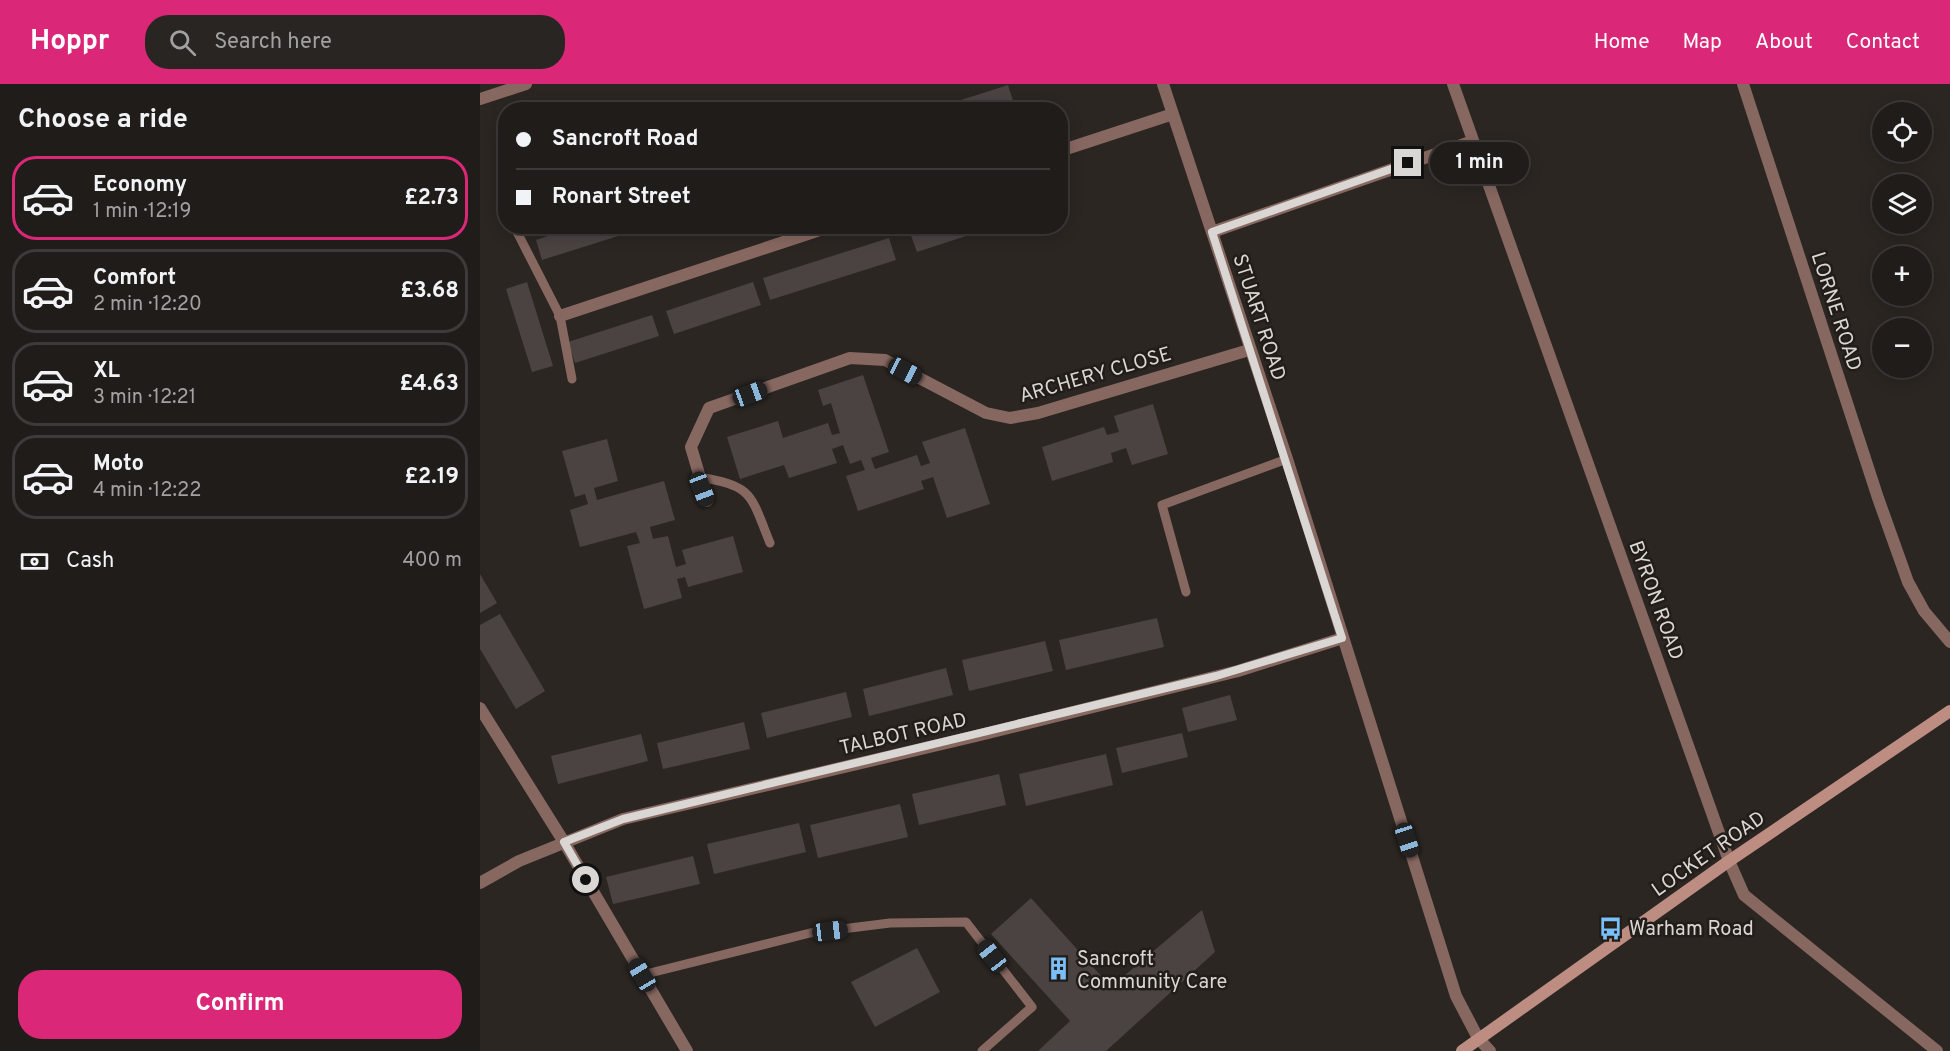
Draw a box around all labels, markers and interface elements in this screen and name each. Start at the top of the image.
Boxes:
search box [145,15,565,69]
text: Hoppr [30,24,109,60]
icon: search [166,26,199,59]
text: Search here [214,29,332,56]
text: Home [1594,29,1650,56]
text: Map [1683,29,1722,56]
text: About [1755,29,1813,56]
text: Contact [1846,29,1920,56]
map controls [1872,102,1932,378]
button: locate [1872,102,1932,162]
text: Choose a ride [18,103,188,137]
text: Sancroft Road [552,126,698,153]
callout: 1 min [1429,142,1528,184]
route end [1394,149,1421,176]
text: 1 min [1455,150,1504,176]
icon: car [21,171,75,225]
text: Economy [93,172,187,199]
button: layers [1872,174,1932,234]
text: Ronart Street [552,184,691,211]
text: £2.73 [404,185,459,212]
text: 1 min · 12:19 [93,199,191,225]
button: + [1872,246,1932,306]
street label: LORNE ROAD [1804,249,1867,374]
street label: STUART ROAD [1225,251,1291,384]
icon: car [21,264,75,318]
text: Comfort [93,265,176,292]
text: £3.68 [400,278,459,305]
text: 2 min · 12:20 [93,292,202,318]
button: − [1872,318,1932,378]
street label: ARCHERY CLOSE [1016,342,1175,410]
car [885,355,925,387]
icon: car [21,357,75,411]
text: XL [93,358,120,385]
text: £4.63 [400,371,459,398]
car [730,379,770,409]
text: 3 min · 12:21 [93,385,196,411]
icon: car [21,450,75,504]
text: Moto [93,451,144,478]
text: £2.19 [405,464,459,491]
car [687,469,717,509]
text: 4 min · 12:22 [93,478,201,504]
street label: BYRON ROAD [1622,538,1689,664]
icon: cash [18,545,51,578]
text: Cash [66,548,115,575]
text: 400 m [402,548,462,574]
street label: TALBOT ROAD [837,708,970,762]
street label: LOCKET ROAD [1647,806,1771,903]
car [1393,820,1421,860]
route start [572,866,599,893]
bus stop icon: Warham Road [1598,915,1624,941]
place label: Warham Road [1629,917,1754,943]
car [811,920,849,942]
car [974,936,1010,976]
place label: Sancroft Community Care [1077,947,1227,996]
car [625,955,659,995]
building icon: Sancroft Community Care [1046,956,1072,982]
button: Confirm [18,970,462,1039]

